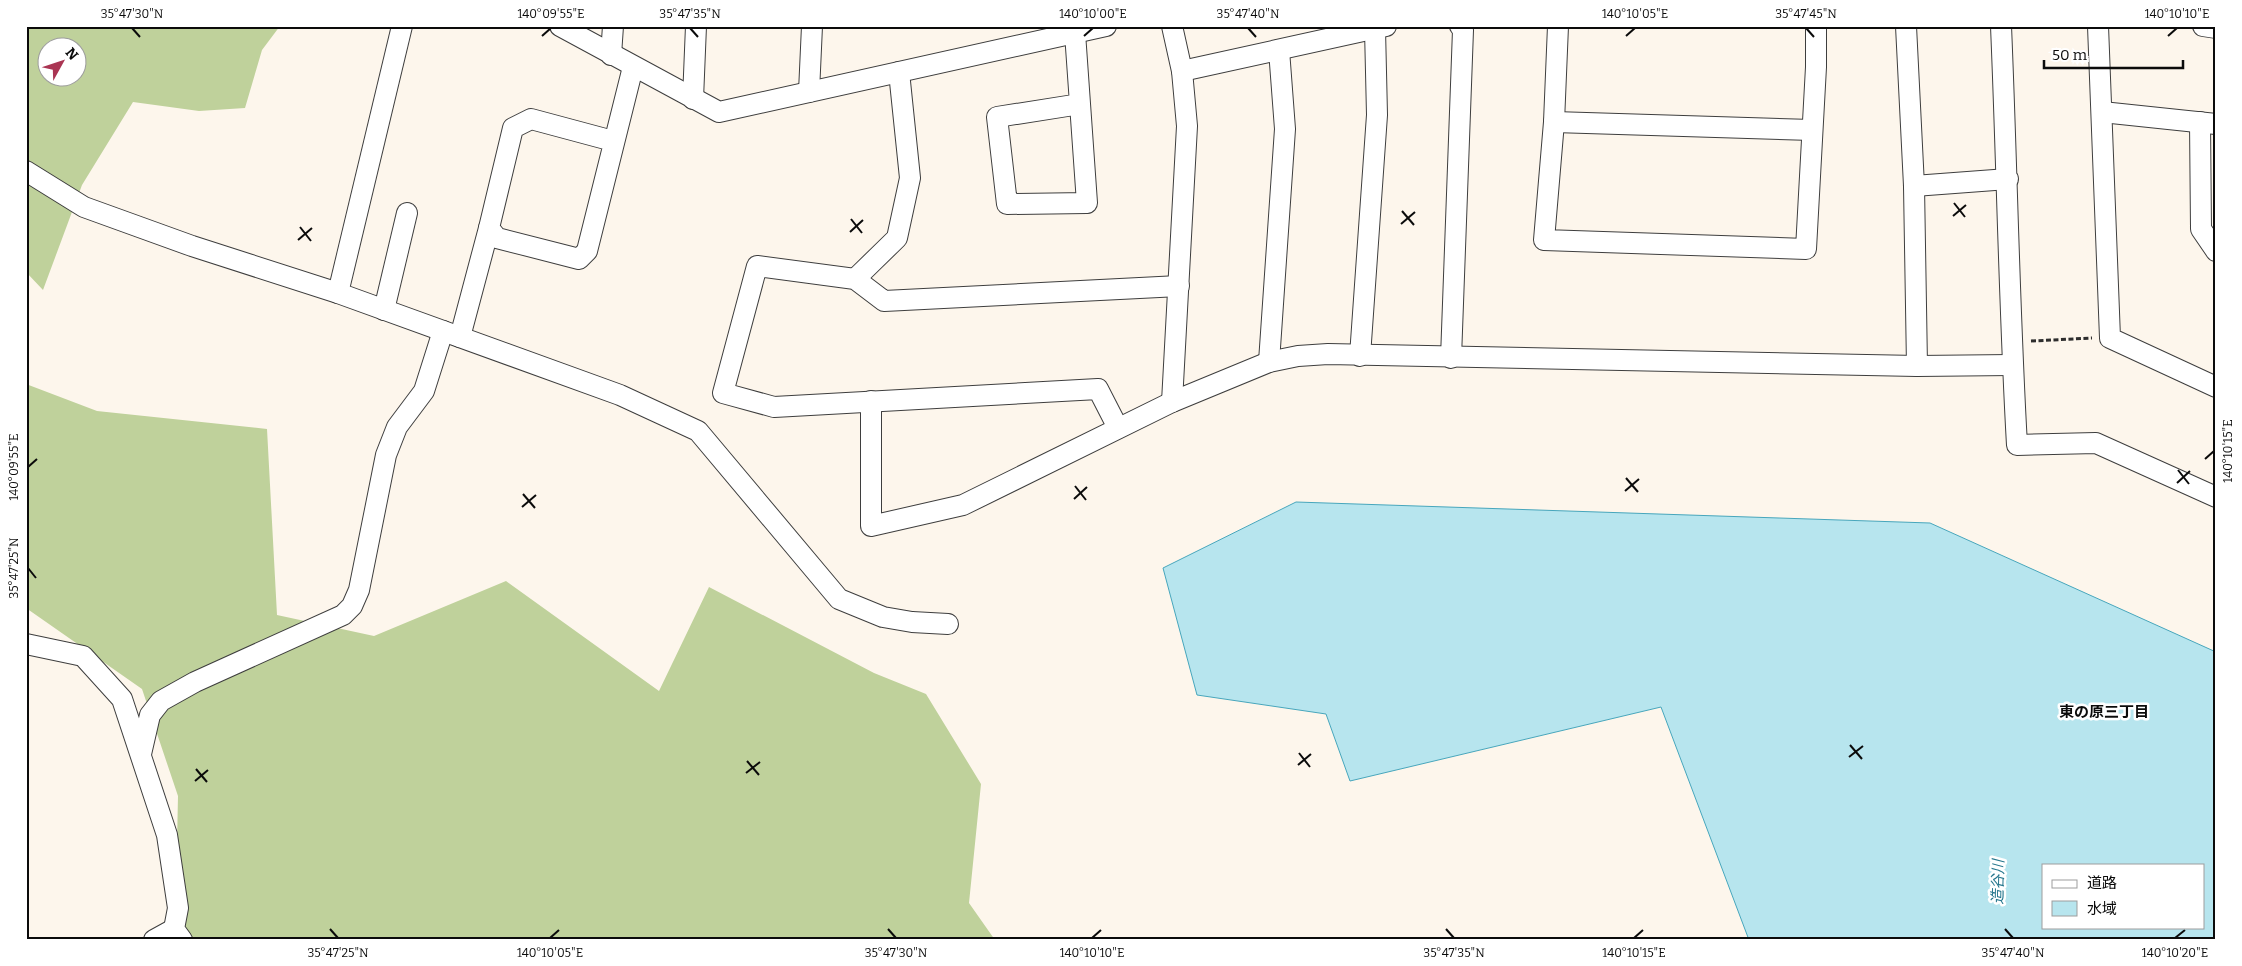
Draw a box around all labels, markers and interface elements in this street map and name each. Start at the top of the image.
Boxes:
text: 35°47'30"N [101,7,164,21]
text: 140°09'55"E [517,7,585,21]
text: 35°47'35"N [659,7,721,21]
text: 140°10'00"E [1059,7,1127,21]
text: 35°47'40"N [1217,7,1280,21]
text: 140°10'05"E [1602,7,1668,21]
text: 35°47'45"N [1775,7,1837,21]
text: 140°10'10"E [2145,7,2209,21]
north arrow [38,38,88,88]
scale bar [2044,38,2183,70]
text: N [62,44,82,64]
text: 50 m [2052,46,2088,64]
text: 140°10'15"E [2221,419,2235,483]
text: 140°09'55"E [7,433,21,501]
text: 35°47'25"N [7,537,21,599]
district label: 東の原三丁目 [2059,703,2149,721]
water label: 造谷川 [1989,857,2007,905]
legend [2042,864,2204,928]
text: 道路 [2087,874,2117,892]
text: 水域 [2087,900,2117,918]
text: 35°47'25"N [307,946,369,960]
text: 140°10'05"E [517,946,583,960]
text: 35°47'30"N [865,946,928,960]
text: 140°10'10"E [1060,946,1124,960]
text: 35°47'35"N [1423,946,1485,960]
text: 140°10'15"E [1602,946,1666,960]
text: 35°47'40"N [1982,946,2045,960]
text: 140°10'20"E [2142,946,2208,960]

